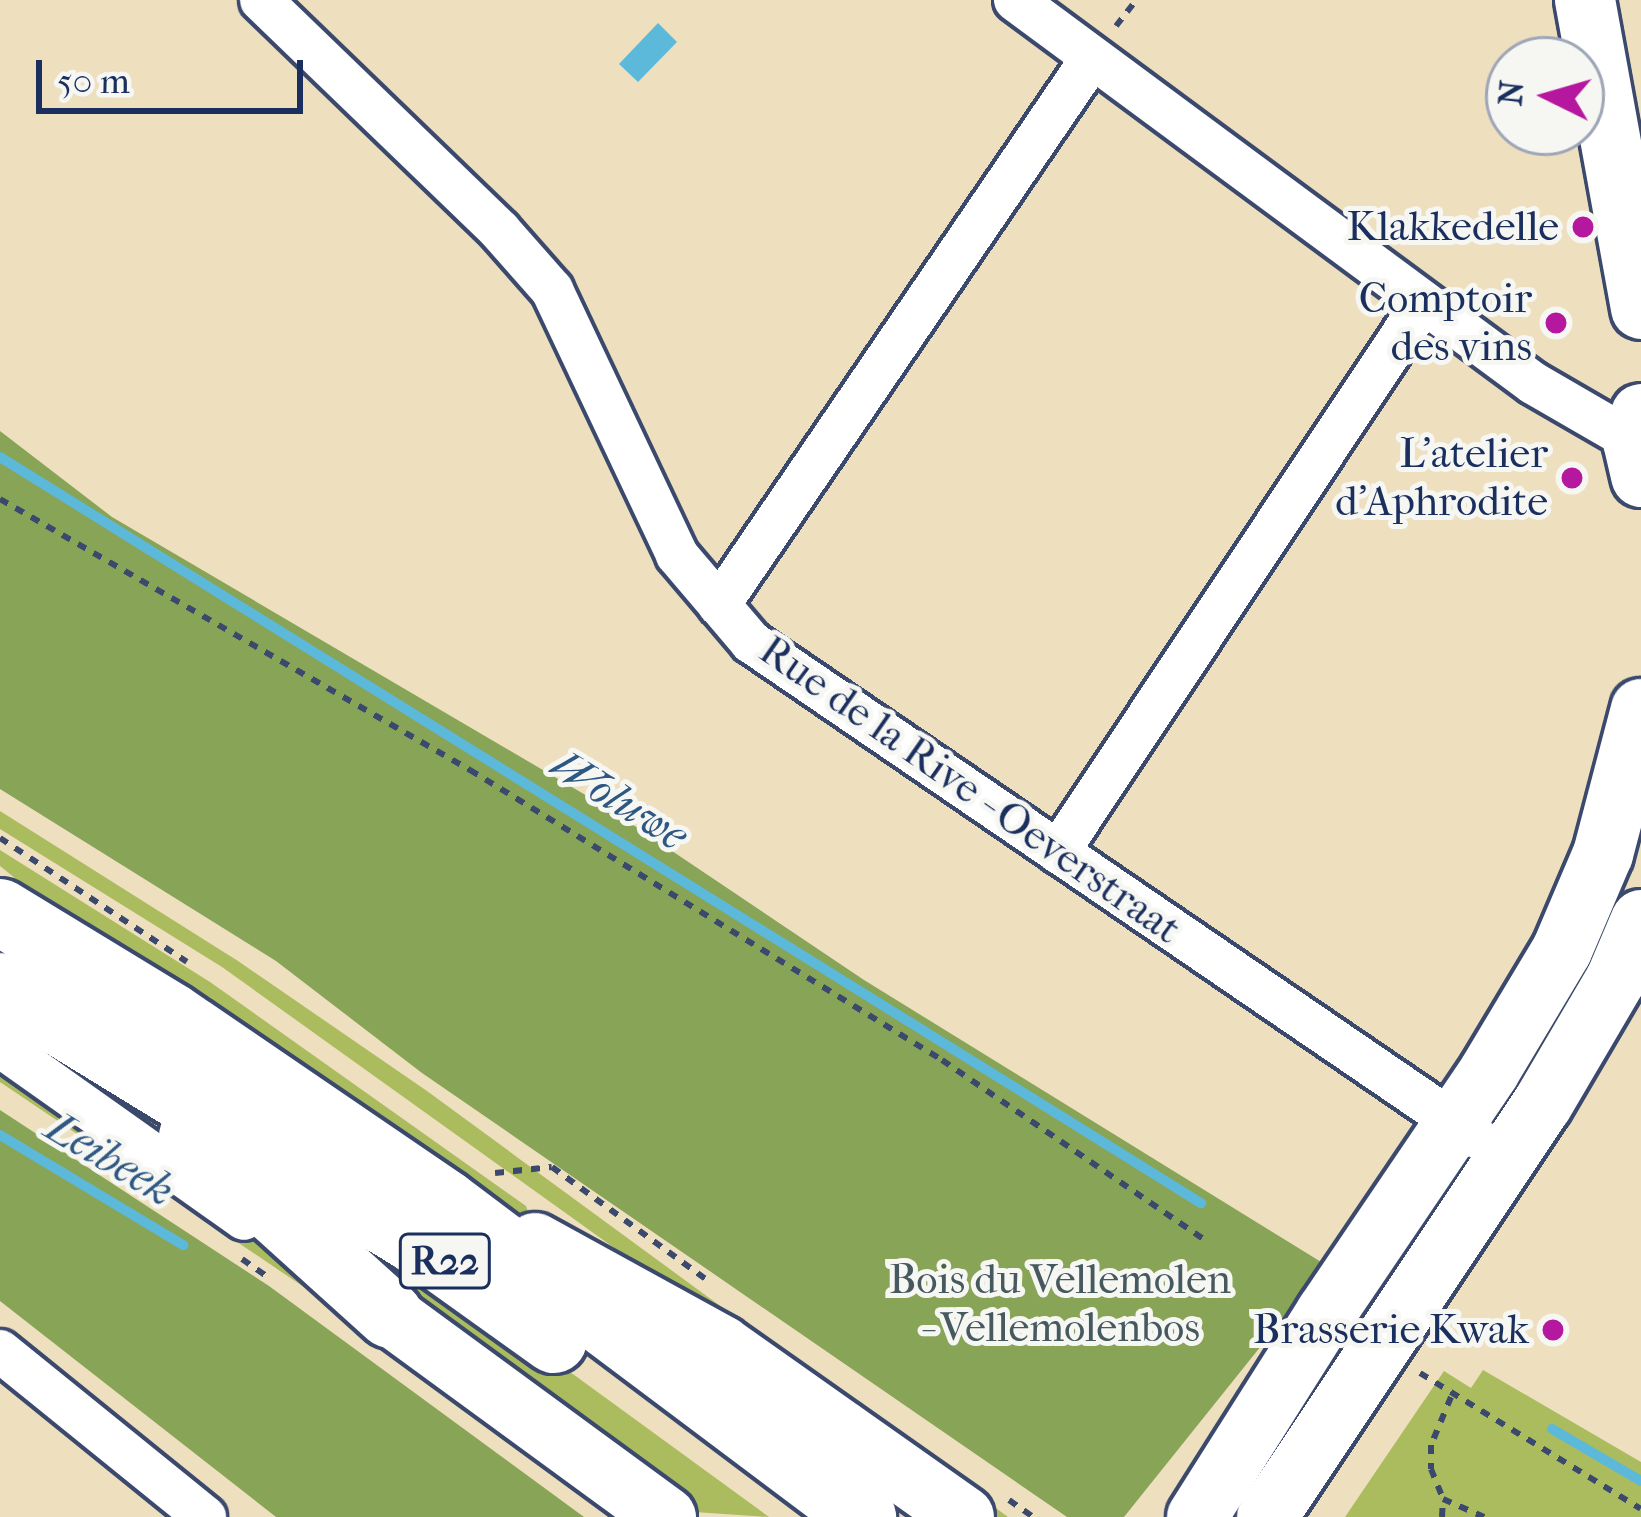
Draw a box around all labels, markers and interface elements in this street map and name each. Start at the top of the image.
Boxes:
scale bar [42,36,309,110]
north arrow [1485,36,1605,156]
text: 50 m [57,60,130,102]
text: N [1491,79,1532,107]
place label: Klakkedelle [1347,202,1559,252]
marker: Klakkedelle [1570,214,1596,240]
place label: Comptoir des vins [1359,274,1532,372]
marker: Comptoir des vins [1543,310,1569,336]
place label: L'atelier d'Aphrodite [1335,429,1548,528]
marker: L'atelier d'Aphrodite [1559,465,1585,491]
street label: Rue de la Rive - Oeverstraat [750,625,1190,955]
water label: Woluwe [541,737,697,863]
water label: Leibeek [36,1100,184,1218]
road number: R22 [397,1228,493,1294]
park label: Bois du Vellemolen - Vellemolenbos [889,1255,1231,1354]
place label: Brasserie Kwak [1253,1305,1529,1355]
marker: Brasserie Kwak [1540,1317,1566,1343]

